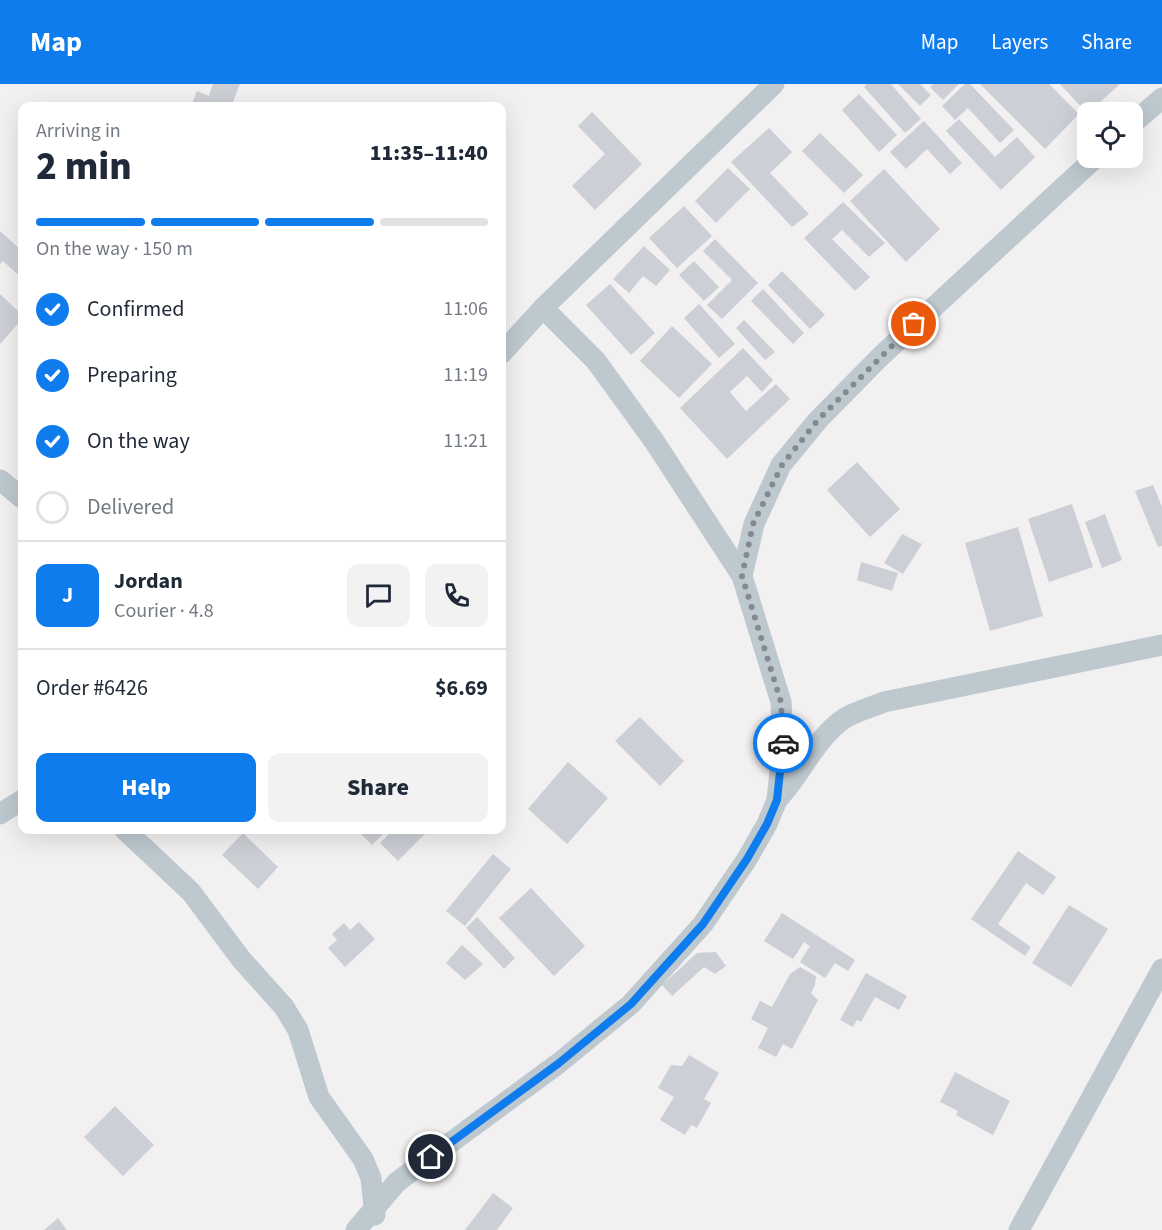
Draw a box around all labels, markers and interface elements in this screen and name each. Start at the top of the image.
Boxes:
text: Map [30,22,82,62]
text: Map [921,27,958,57]
text: Layers [991,27,1048,57]
text: Share [1081,27,1132,57]
map controls [1077,102,1143,168]
button: locate [1077,102,1143,168]
text: Arriving in [36,117,121,145]
text: 11:35–11:40 [370,137,488,169]
text: 2 min [36,139,132,195]
text: On the way · 150 m [36,235,193,263]
icon: check [36,293,69,326]
text: Confirmed [87,293,184,325]
text: 11:06 [443,295,488,323]
pin [888,298,939,349]
icon: bag [897,307,930,340]
icon: check [36,359,69,392]
text: Preparing [87,359,177,391]
text: 11:19 [443,361,488,389]
icon: check [36,425,69,458]
text: On the way [87,425,190,457]
text: 11:21 [443,427,488,455]
text: Delivered [87,491,174,523]
button: chat [347,564,410,627]
button: phone [425,564,488,627]
text: Jordan [114,565,183,597]
text: J [62,579,73,611]
text: Courier · 4.8 [114,597,214,625]
text: Order #6426 [36,672,148,704]
text: $6.69 [435,672,488,704]
courier [753,713,813,773]
icon: car [767,727,800,760]
button: Help [36,753,256,822]
button: Share [268,753,488,822]
pin [405,1131,456,1182]
icon: home [414,1140,447,1173]

